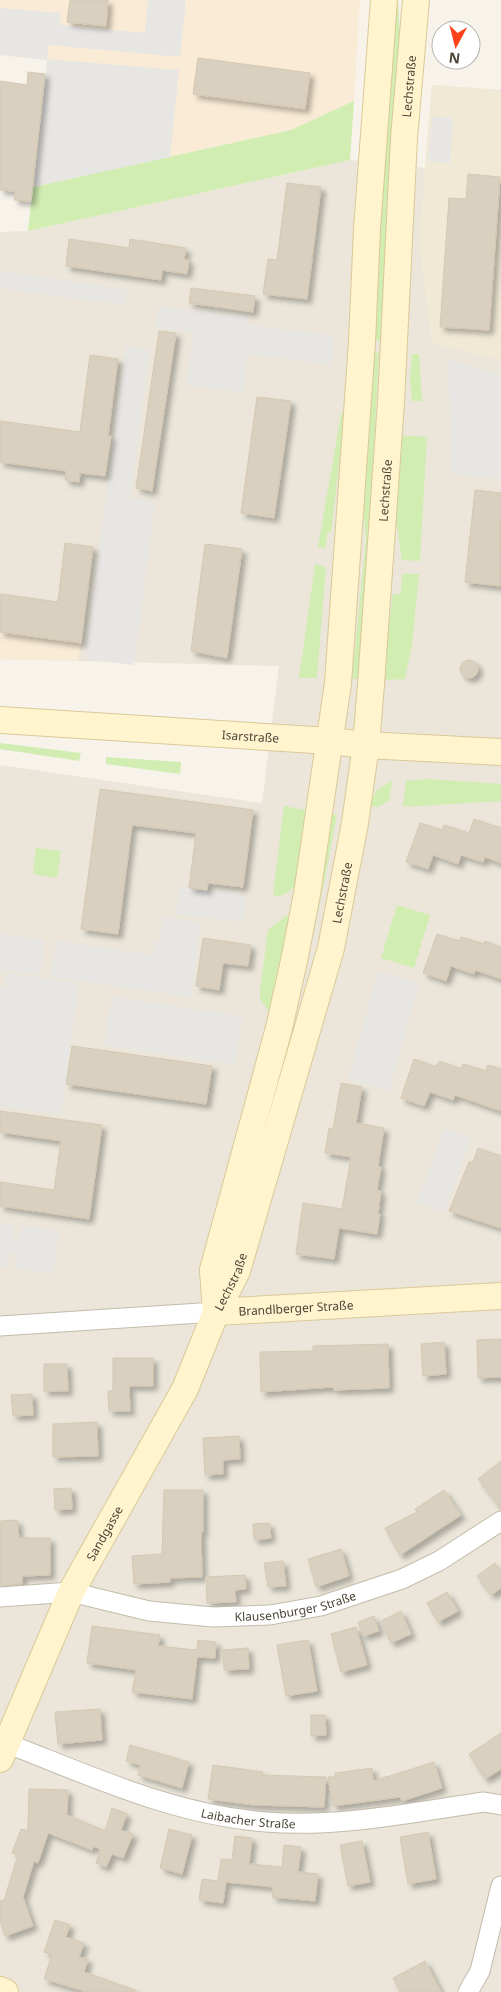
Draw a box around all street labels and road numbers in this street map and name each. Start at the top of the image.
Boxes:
street label: Lechstraße [397,54,420,118]
street label: Lechstraße [374,459,395,522]
street label: Isarstraße [221,726,280,746]
street label: Lechstraße [327,860,356,925]
street label: Lechstraße [210,1250,250,1314]
street label: Brandlberger Straße [238,1296,354,1319]
street label: Sandgasse [82,1502,126,1564]
street label: Klausenburger Straße [234,1586,358,1625]
street label: Laibacher Straße [200,1804,296,1832]

